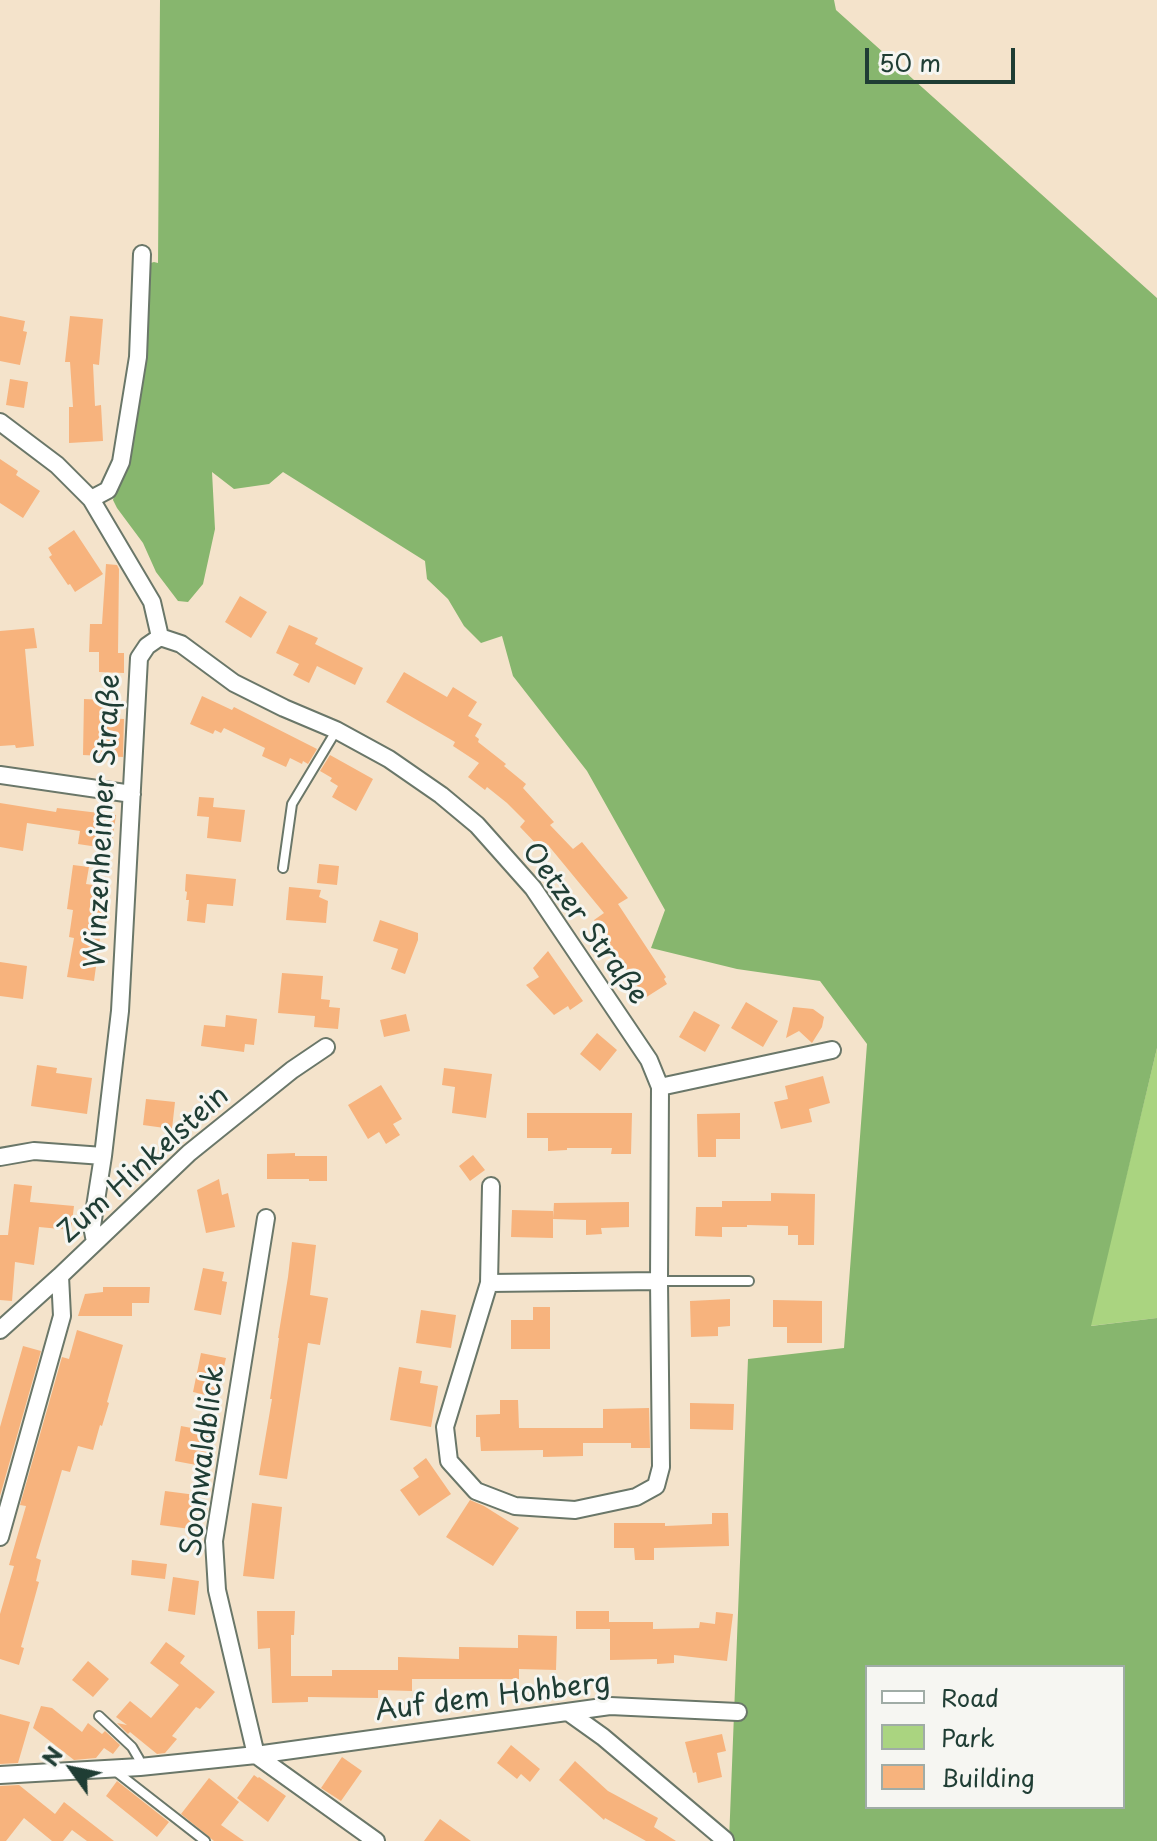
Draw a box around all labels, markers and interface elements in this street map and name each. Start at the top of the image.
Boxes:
scale bar [869,32,1019,82]
text: 50 m [879,44,941,80]
street label: Winzenheimer Straße [80,673,128,969]
street label: Oetzer Straße [514,836,654,1012]
street label: Zum Hinkelstein [52,1079,236,1251]
street label: Soonwaldblick [176,1363,232,1559]
legend [865,1665,1125,1809]
street label: Auf dem Hohberg [374,1667,612,1729]
text: Road [941,1679,999,1715]
text: Park [941,1719,995,1755]
north arrow [32,1729,112,1809]
text: N [33,1739,70,1772]
text: Building [941,1759,1035,1795]

